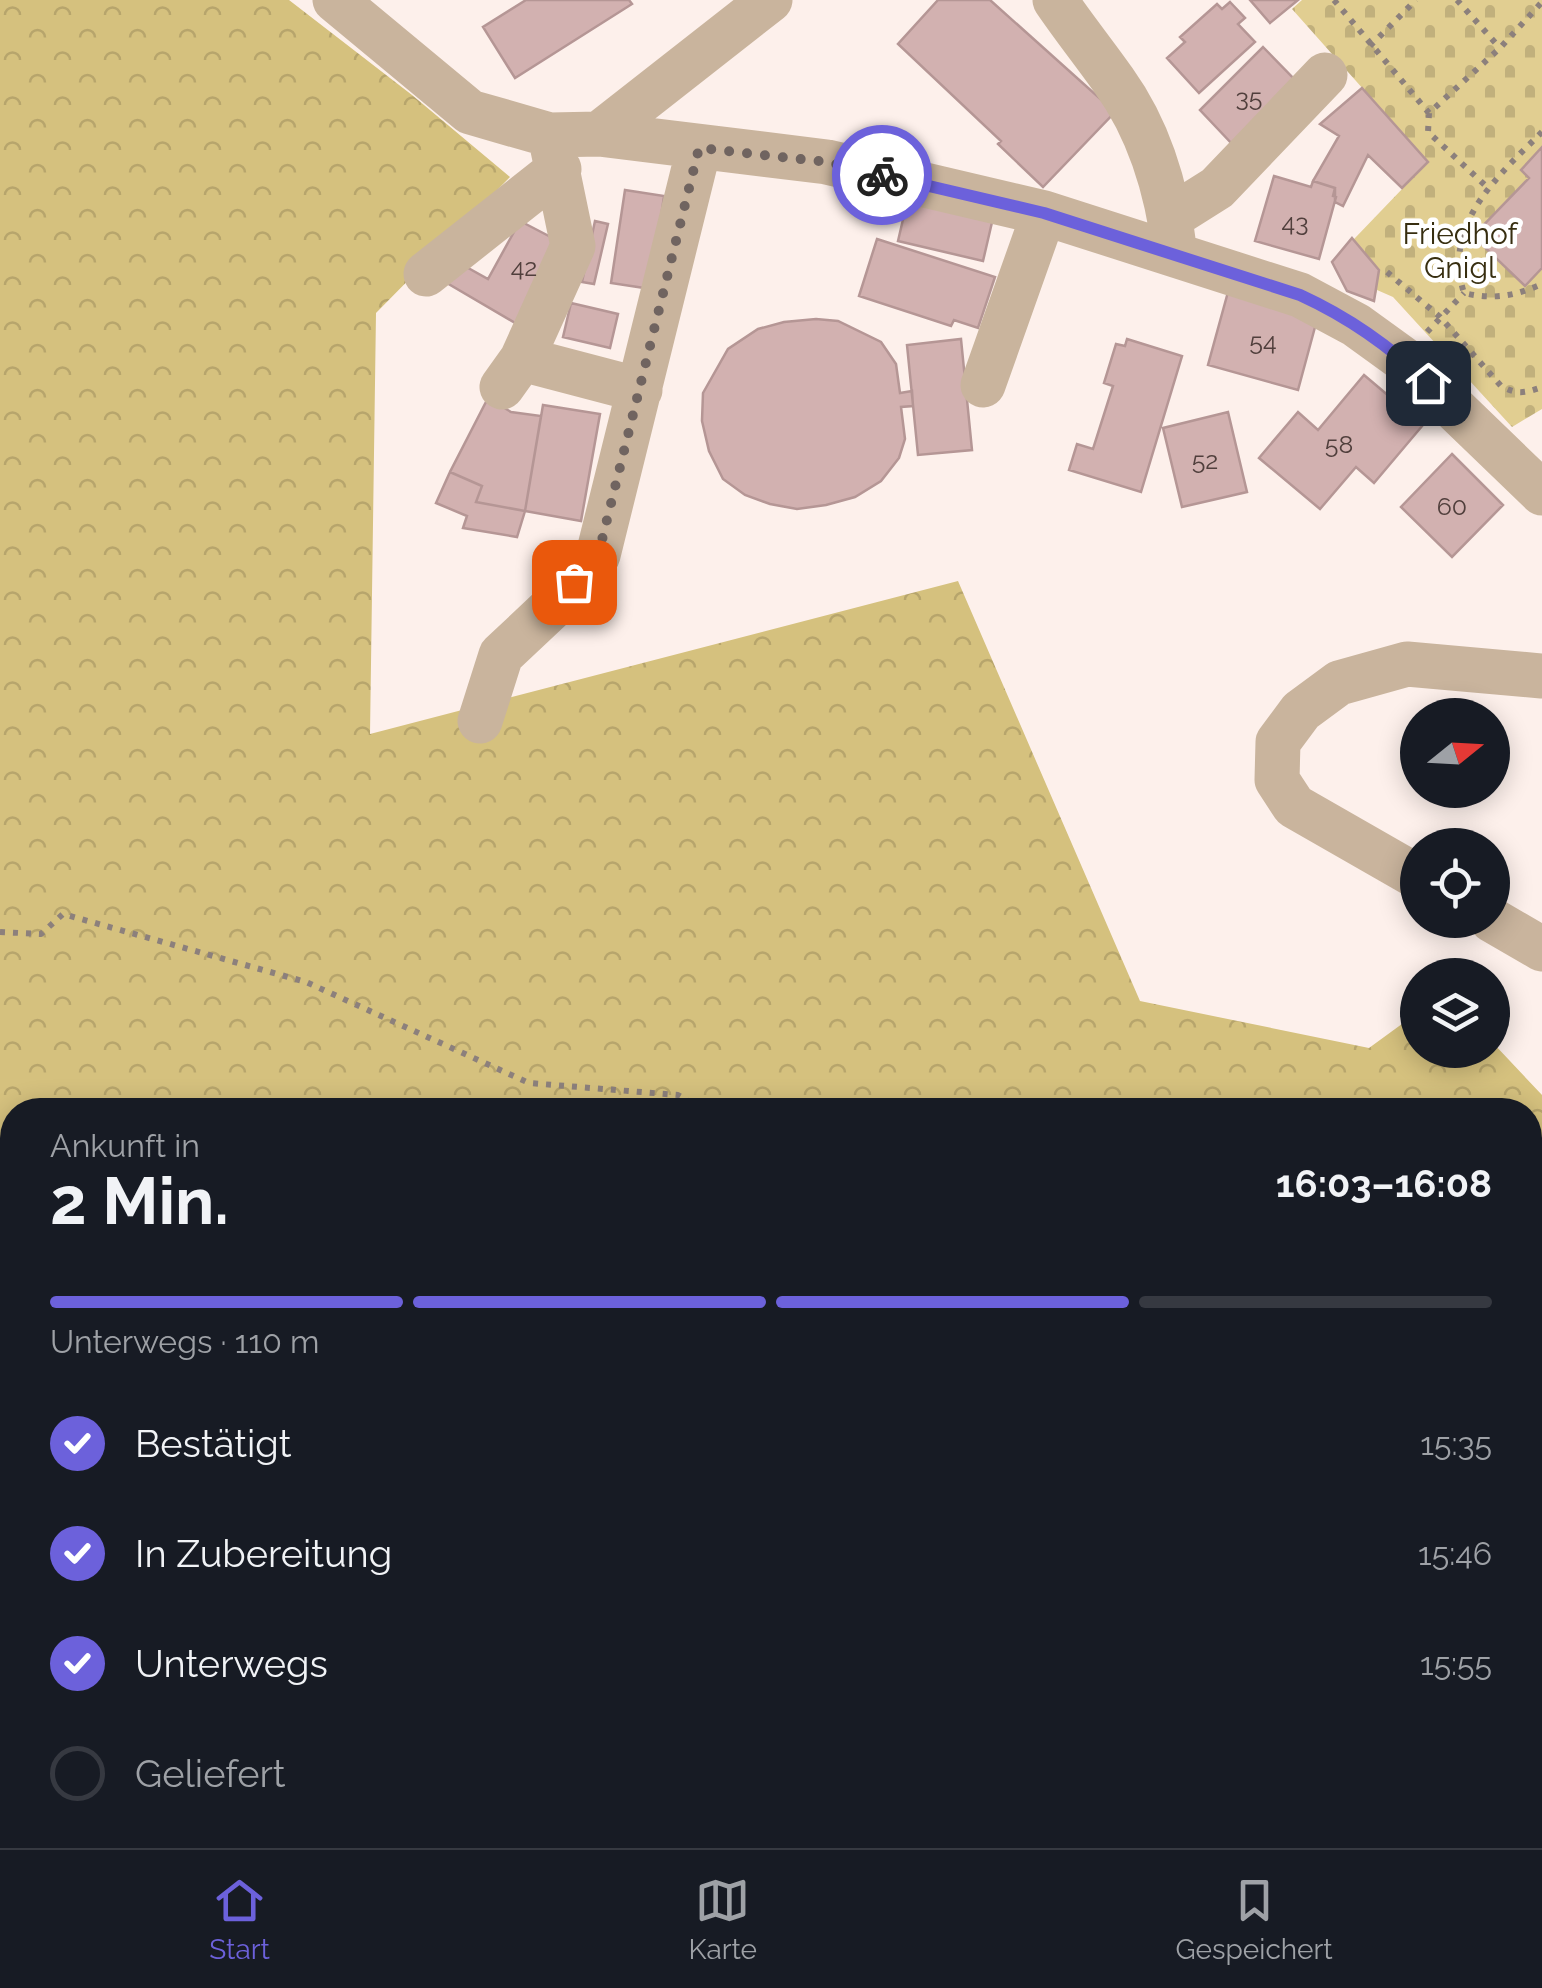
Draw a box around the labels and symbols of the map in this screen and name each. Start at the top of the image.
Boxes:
house number: 35 [1236,82,1262,112]
courier [832,125,932,225]
house number: 43 [1281,207,1309,237]
park label: Friedhof Gnigl [1403,216,1519,285]
house number: 42 [511,252,537,282]
house number: 54 [1249,326,1277,356]
pin [1386,341,1471,426]
house number: 58 [1325,429,1353,459]
house number: 52 [1192,445,1218,475]
house number: 60 [1437,491,1467,521]
pin [532,540,617,625]
north arrow [1400,698,1510,808]

